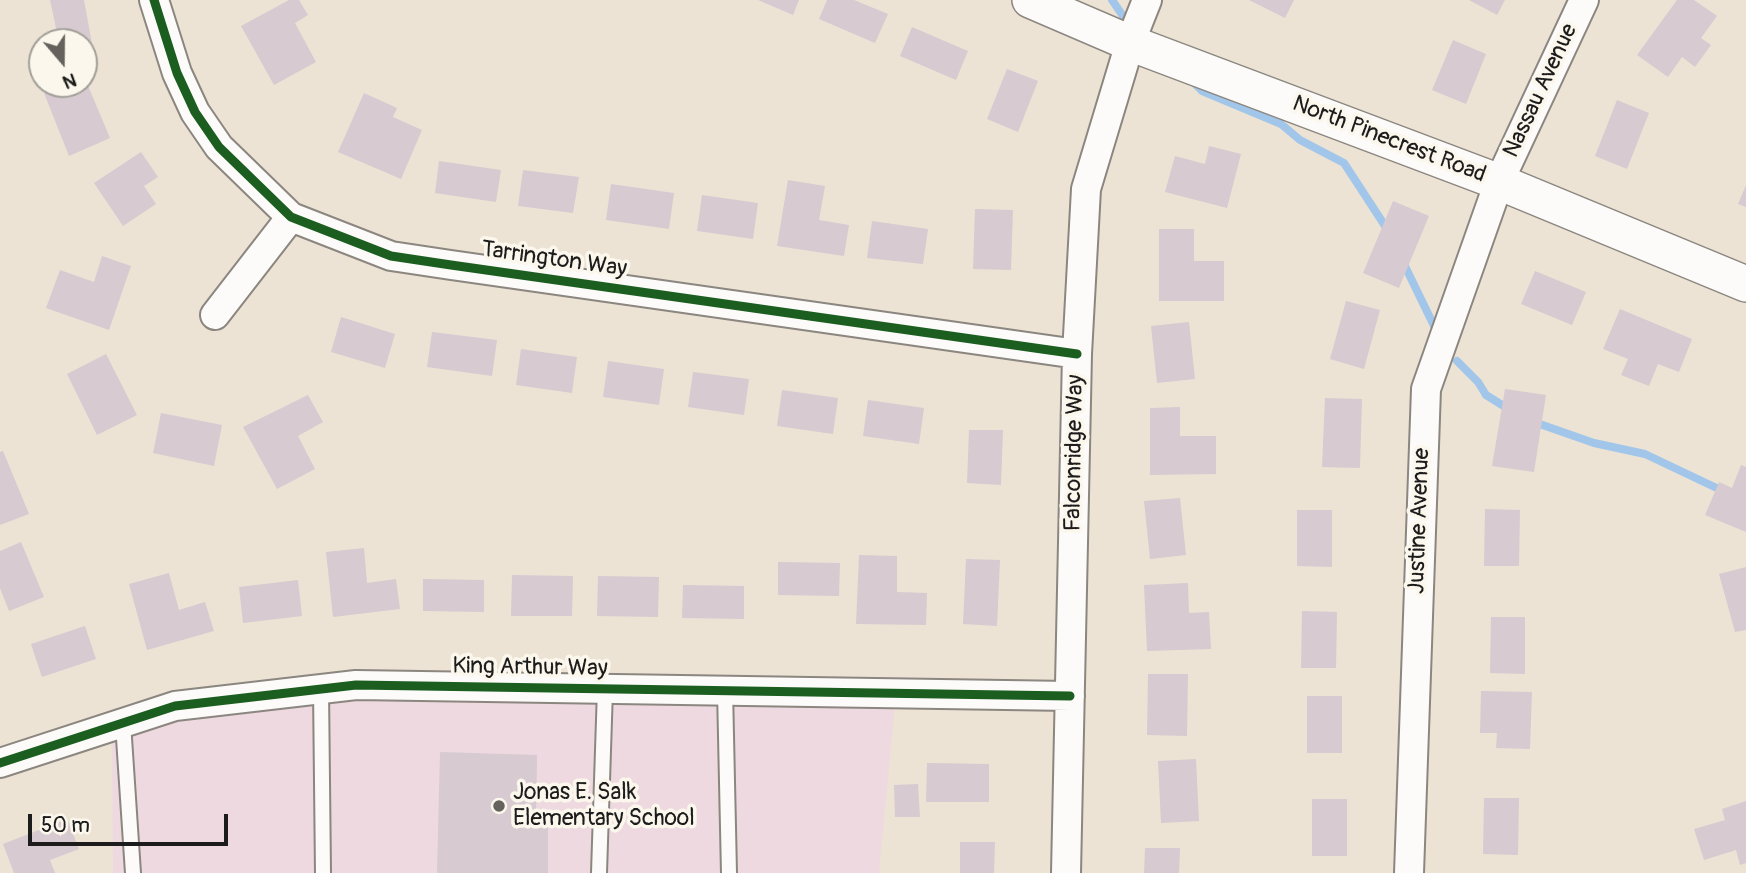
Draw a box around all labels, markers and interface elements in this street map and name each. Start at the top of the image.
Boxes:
street label: Nassau Avenue [1498,20,1584,162]
north arrow [28,28,98,98]
text: N [59,67,80,94]
street label: North Pinecrest Road [1288,90,1490,190]
street label: Tarrington Way [480,236,628,284]
street label: Falconridge Way [1060,374,1090,532]
street label: Justine Avenue [1404,448,1436,594]
street label: King Arthur Way [452,653,608,683]
place label: Jonas E. Salk Elementary School [513,779,695,833]
marker: Jonas E. Salk Elementary School [491,798,507,814]
scale bar [32,800,231,844]
text: 50 m [41,812,90,839]

